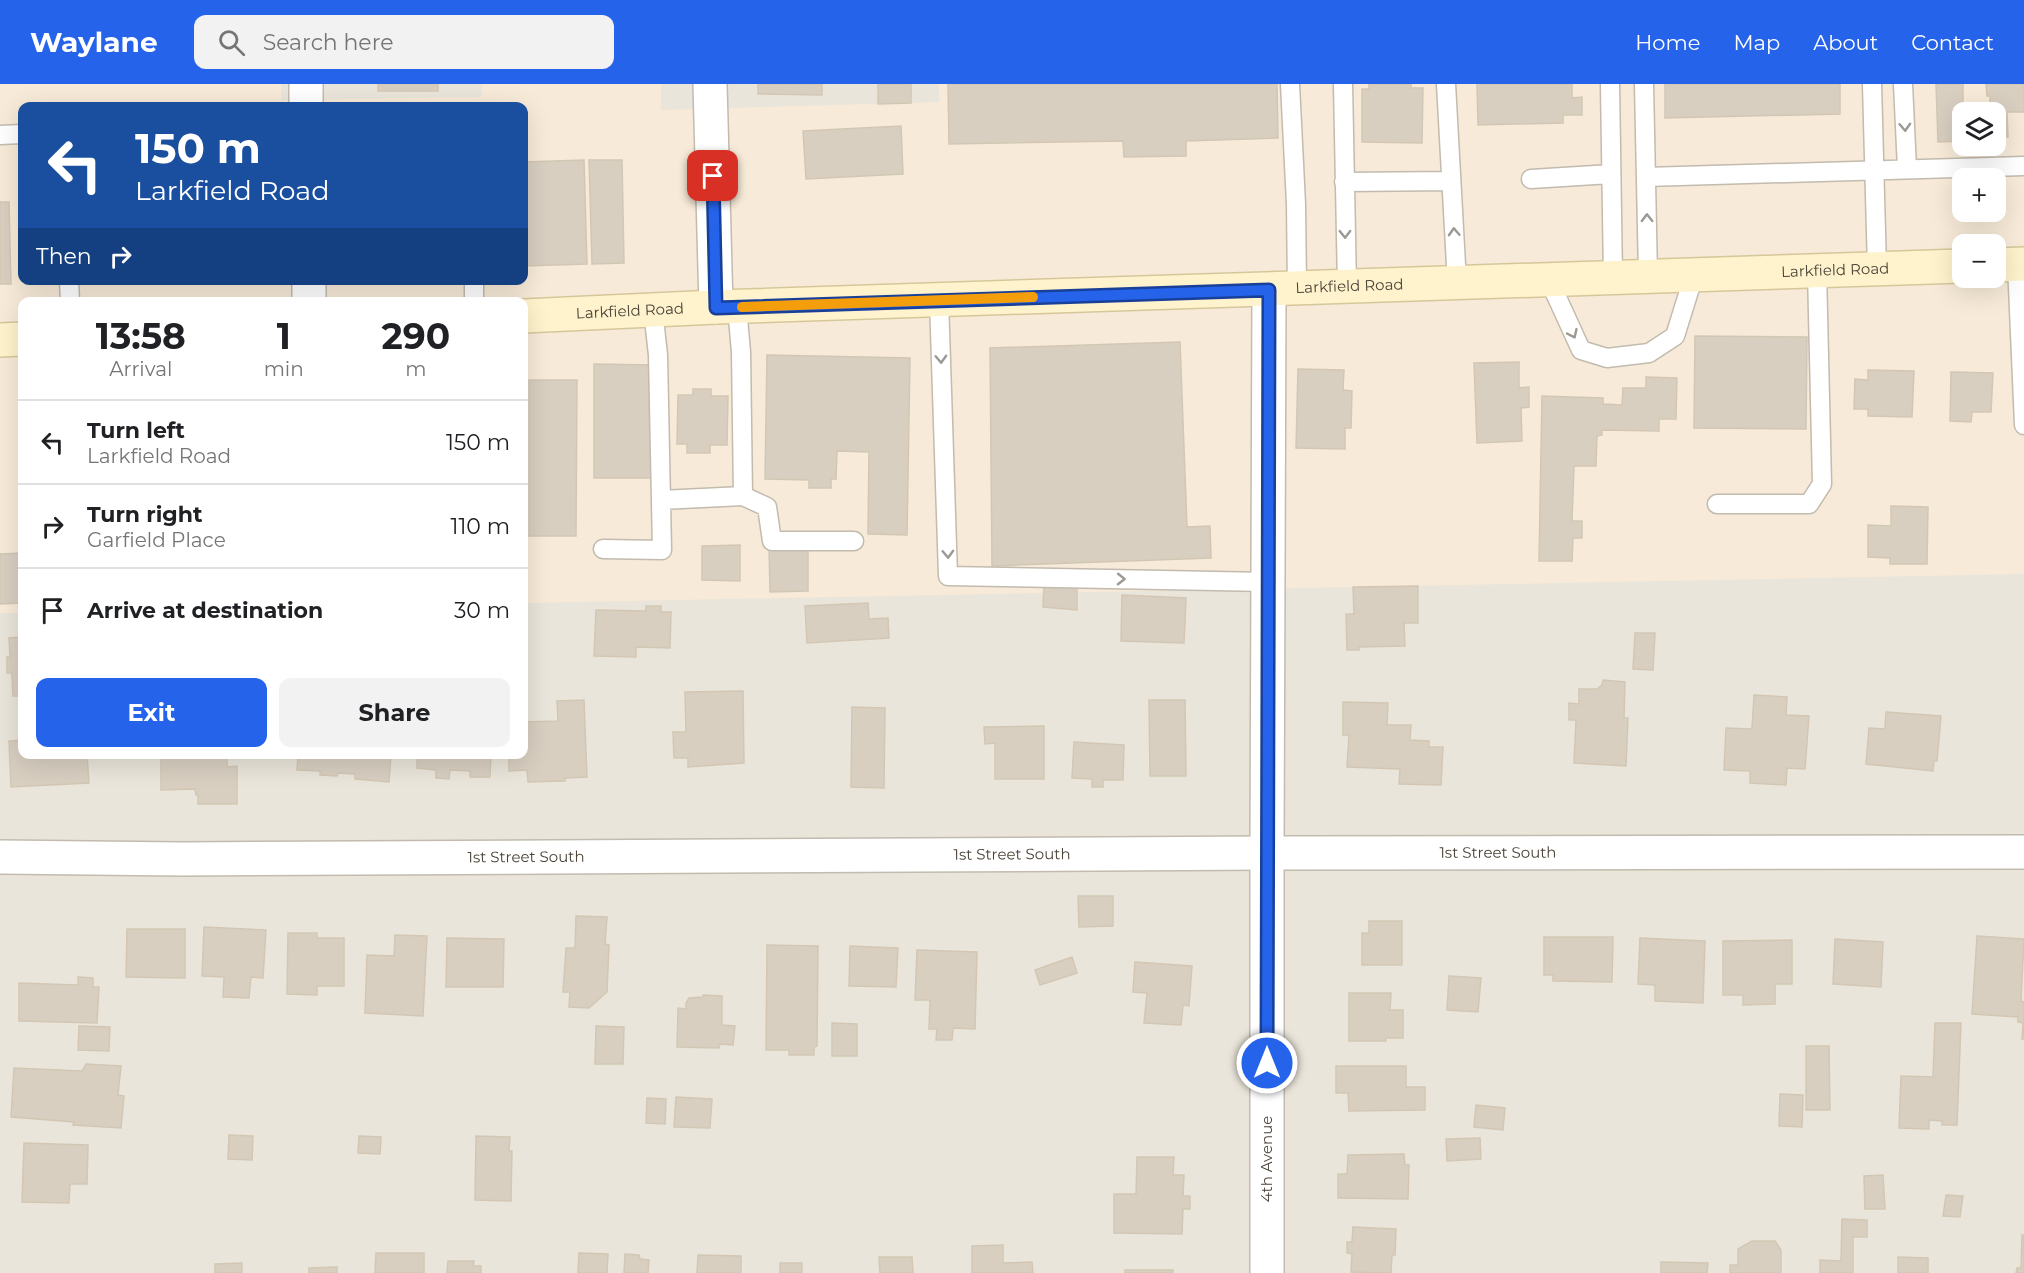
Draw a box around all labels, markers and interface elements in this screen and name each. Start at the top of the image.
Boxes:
search box [194,15,614,69]
text: Waylane [30,25,158,59]
icon: search [215,26,248,59]
text: Search here [263,29,393,56]
text: Home [1635,30,1700,55]
text: Map [1733,30,1780,55]
text: About [1813,30,1878,55]
text: Contact [1911,30,1994,55]
map controls [1952,102,2006,288]
button: layers [1952,102,2006,156]
text: 150 m [135,122,261,174]
one-way arrow [1899,122,1912,131]
icon: left [36,126,114,204]
pin [687,150,738,201]
icon: arrive [696,159,729,192]
button: + [1952,168,2006,222]
text: Larkfield Road [135,174,330,207]
one-way arrow [1641,214,1653,223]
one-way arrow [1448,228,1461,237]
one-way arrow [1339,230,1352,239]
button: − [1952,234,2006,288]
icon: right [104,240,137,273]
text: Then [36,243,92,270]
street label: Larkfield Road [1781,258,1890,281]
street label: Larkfield Road [1295,274,1404,297]
street label: Larkfield Road [575,299,684,323]
text: 13:58 [96,314,186,358]
text: 1 [277,314,291,358]
text: 290 [382,314,450,358]
one-way arrow [1566,327,1578,338]
one-way arrow [934,354,947,363]
text: Arrival [109,357,172,381]
text: min [264,357,304,381]
text: m [405,357,426,381]
text: Turn left [87,417,185,444]
icon: left [36,426,69,459]
text: 150 m [446,429,510,456]
text: Larkfield Road [87,444,231,468]
text: Turn right [87,501,202,528]
icon: right [36,510,69,543]
text: 110 m [450,513,510,540]
text: Garfield Place [87,528,226,552]
one-way arrow [941,549,954,558]
one-way arrow [1117,573,1126,585]
icon: arrive [36,594,69,627]
text: Arrive at destination [87,597,323,624]
text: 30 m [454,597,510,624]
button: Exit [36,678,267,747]
button: Share [279,678,510,747]
street label: 1st Street South [1439,843,1557,862]
street label: 1st Street South [953,844,1071,864]
street label: 1st Street South [467,847,585,866]
position arrow [1235,1031,1299,1095]
street label: 4th Avenue [1257,1116,1276,1202]

